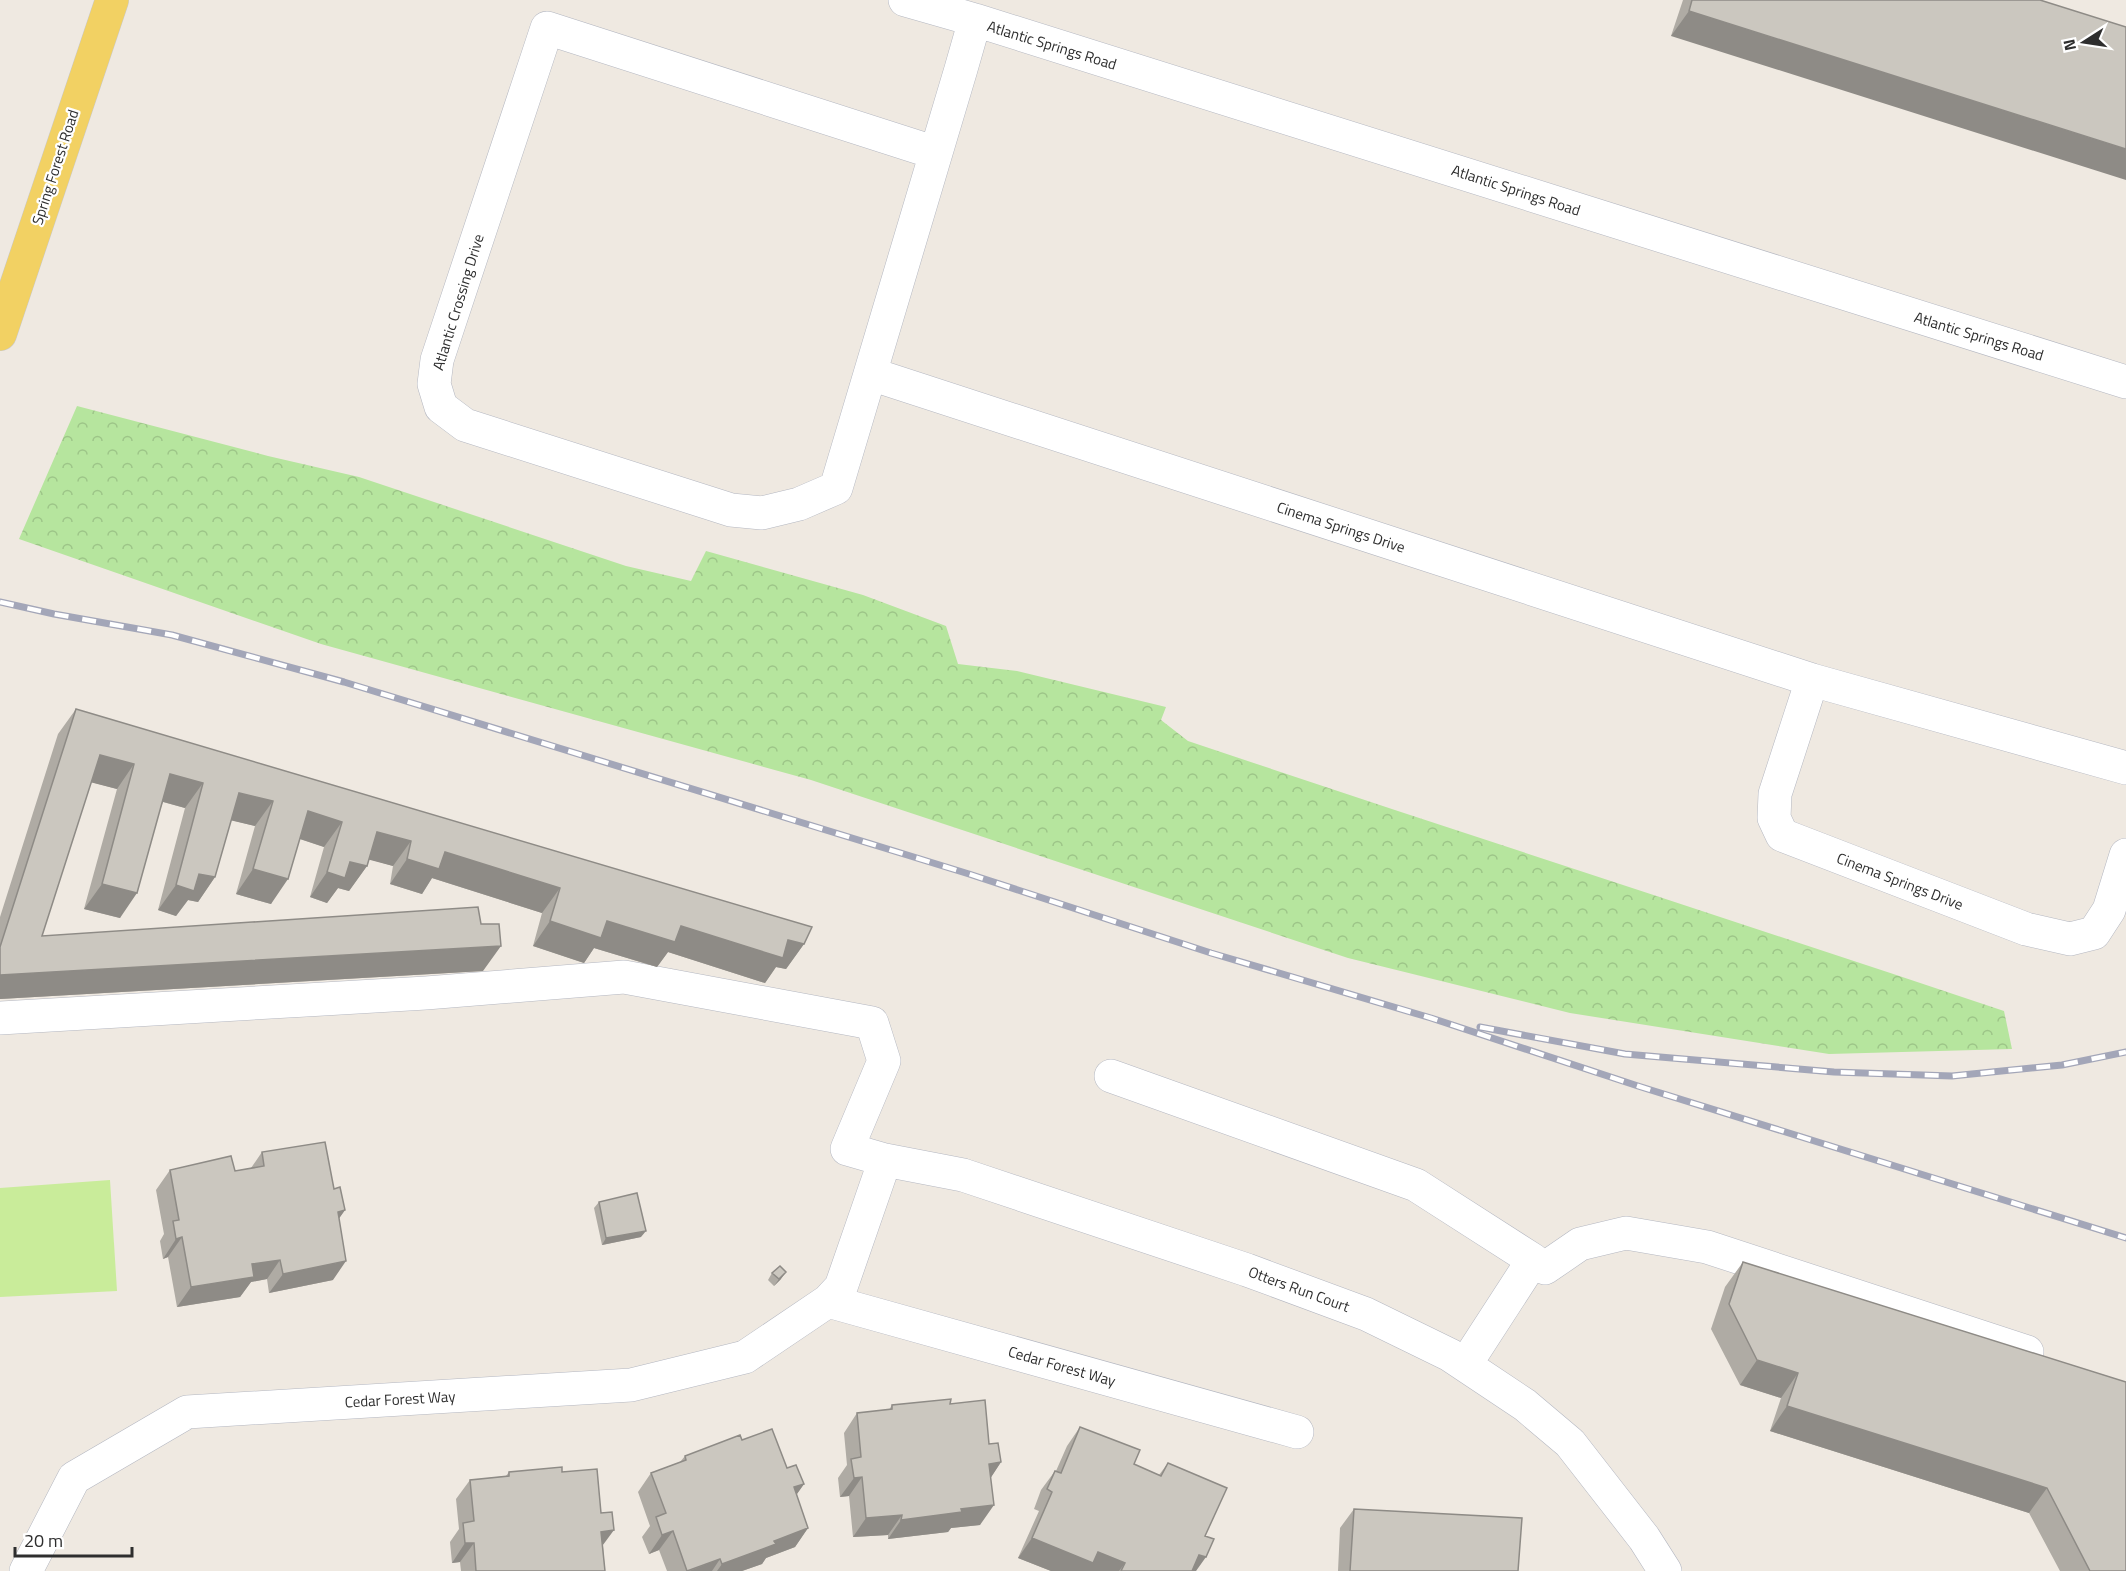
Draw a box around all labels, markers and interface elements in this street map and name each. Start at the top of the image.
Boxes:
north arrow [2054,12,2114,72]
street label: Atlantic Springs Road [984,14,1120,76]
text: N [2056,37,2082,53]
street label: Spring Forest Road [26,107,84,227]
street label: Atlantic Springs Road [1449,158,1583,222]
street label: Atlantic Crossing Drive [426,231,490,373]
street label: Atlantic Springs Road [1911,305,2047,367]
street label: Cinema Springs Drive [1274,495,1408,559]
street label: Cinema Springs Drive [1833,846,1967,916]
street label: Otters Run Court [1245,1260,1354,1318]
street label: Cedar Forest Way [1005,1340,1119,1392]
street label: Cedar Forest Way [344,1385,456,1413]
scale bar [15,1520,132,1558]
text: 20 m [24,1527,63,1554]

